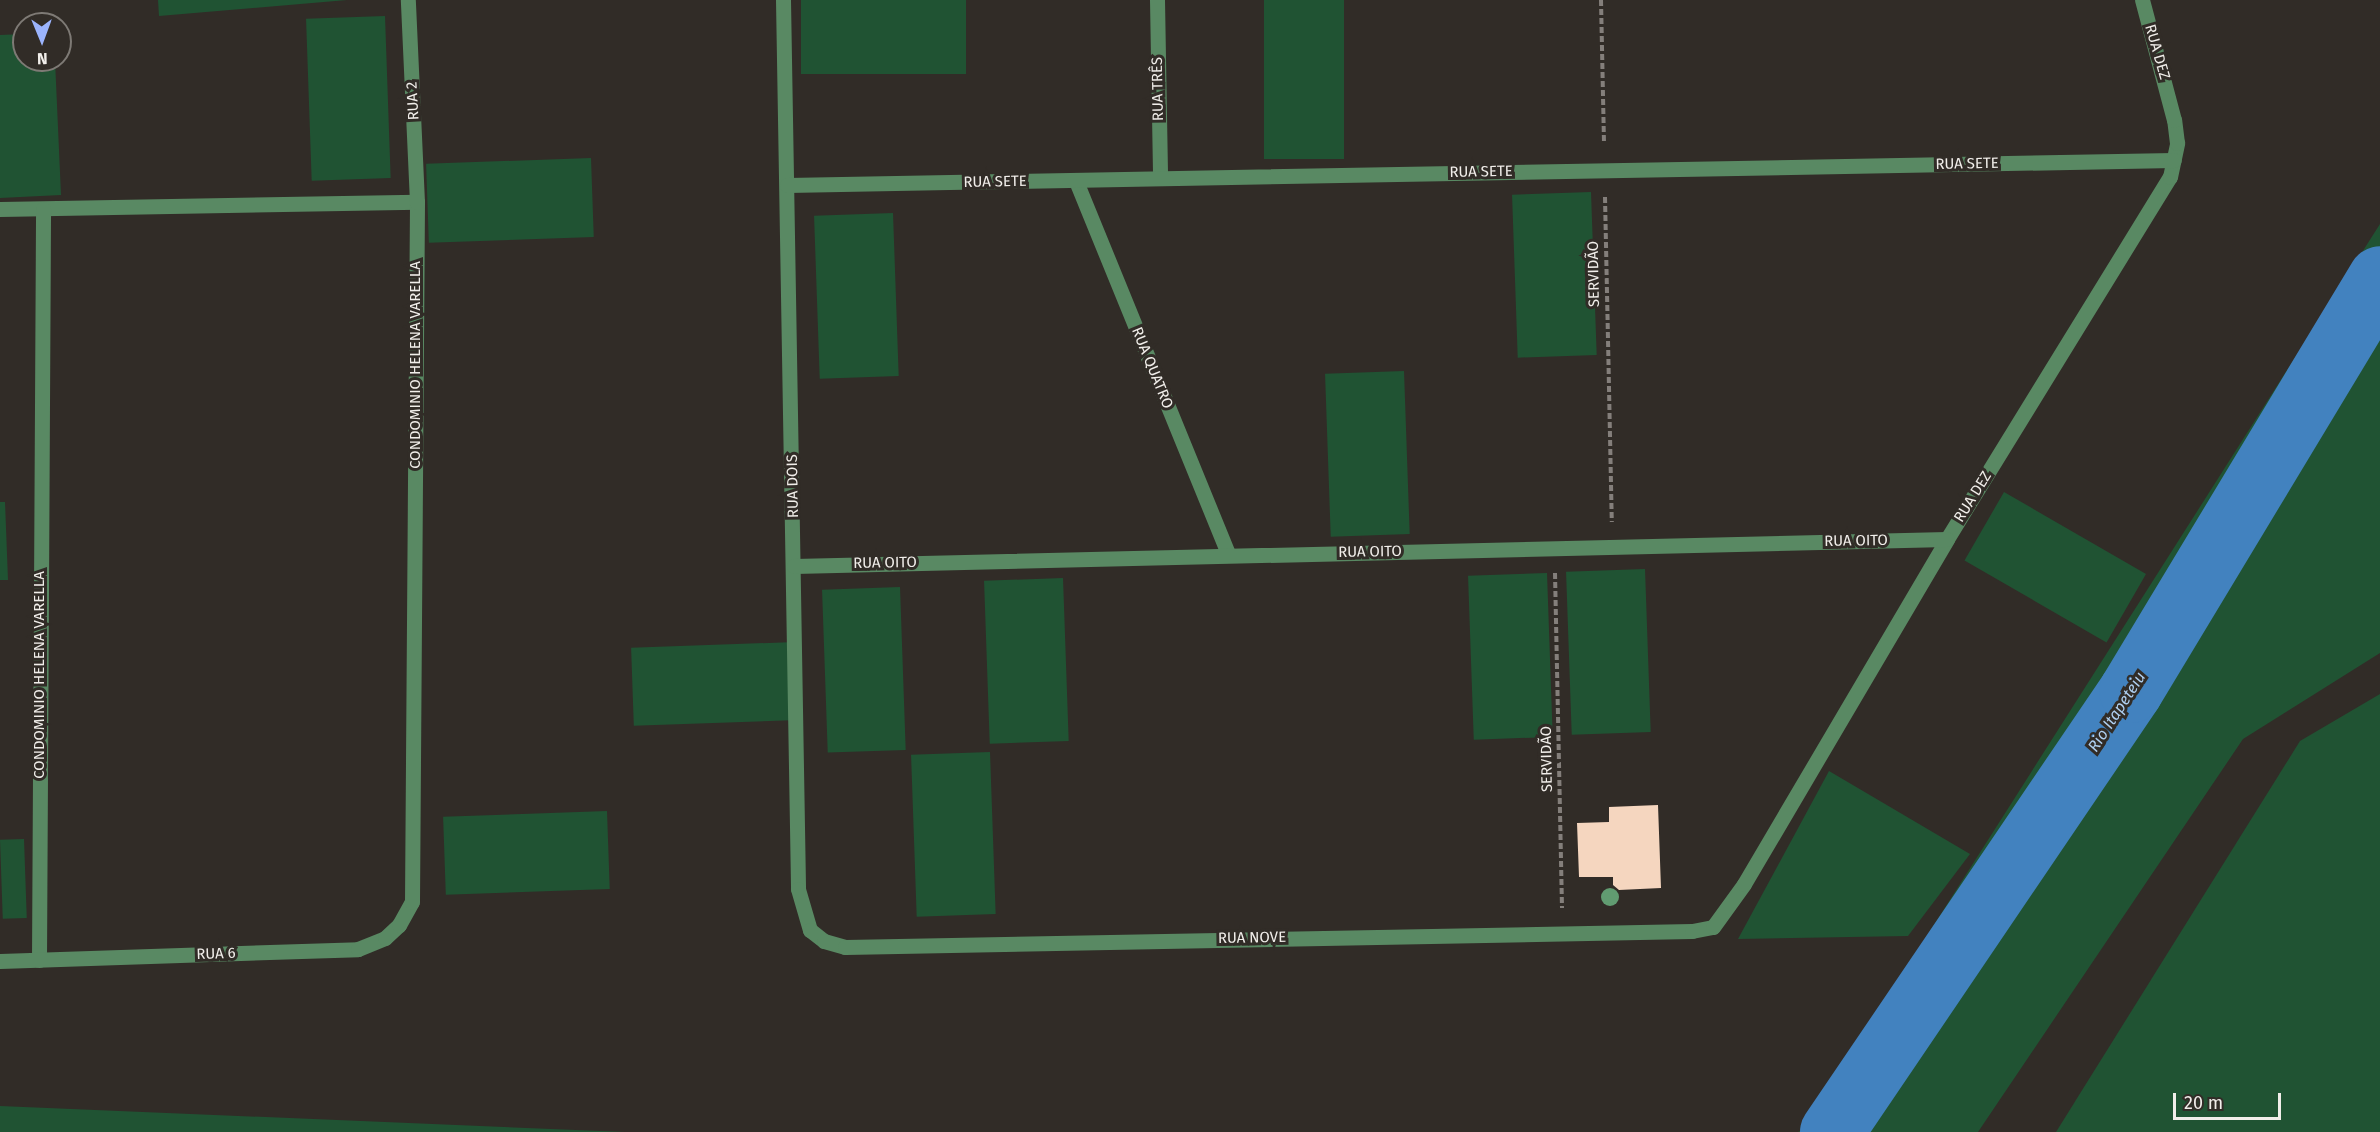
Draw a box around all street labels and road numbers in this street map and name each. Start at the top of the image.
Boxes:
street label: RUA DEZ [2141,22,2173,82]
street label: RUA TRÊS [1148,57,1168,121]
street label: RUA 2 [403,81,423,121]
street label: RUA SETE [1935,154,1999,174]
street label: RUA SETE [1449,162,1513,182]
street label: RUA SETE [963,172,1027,192]
street label: SERVIDÃO [1584,241,1604,307]
street label: CONDOMINIO HELENA VARELLA [407,261,425,469]
street label: RUA QUATRO [1127,325,1177,411]
street label: RUA DOIS [783,454,803,518]
street label: RUA DEZ [1950,468,1996,526]
street label: RUA OITO [1824,531,1888,551]
street label: RUA OITO [1338,542,1402,562]
street label: RUA OITO [853,553,917,573]
street label: CONDOMINIO HELENA VARELLA [31,571,49,779]
street label: SERVIDÃO [1537,726,1557,792]
street label: RUA NOVE [1218,928,1286,948]
street label: RUA 6 [196,944,236,964]

